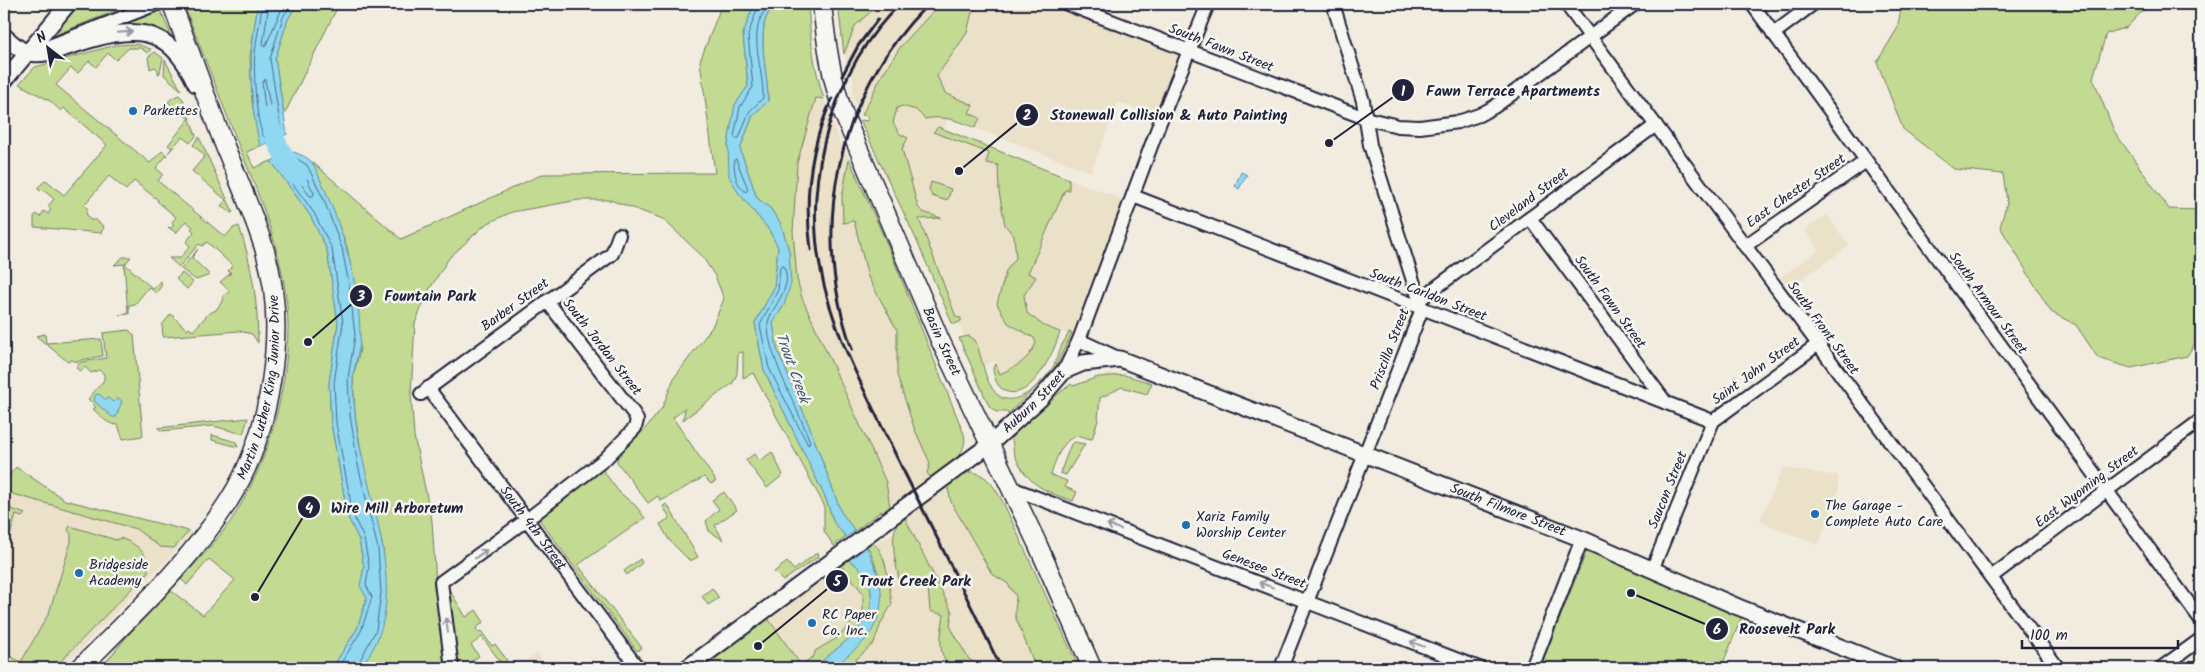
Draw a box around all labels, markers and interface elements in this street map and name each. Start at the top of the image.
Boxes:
street label: South Fawn Street [1165,18,1277,78]
north arrow [22,22,72,72]
text: N [32,26,51,49]
one-way arrow [117,27,133,36]
callout: Fawn Terrace Apartments [1391,75,1610,105]
text: 1 [1401,80,1406,104]
text: Fawn Terrace Apartments [1426,80,1600,104]
place label: Parkettes [143,100,198,122]
callout: Stonewall Collision & Auto Painting [1015,100,1297,130]
text: 2 [1023,104,1032,128]
text: Stonewall Collision & Auto Painting [1050,104,1288,128]
marker: Parkettes [127,105,139,117]
street label: East Chester Street [1742,148,1851,234]
street label: Cleveland Street [1484,162,1574,238]
street label: South Armour Street [1943,247,2033,359]
street label: South Fawn Street [1568,251,1652,354]
street label: South Carldon Street [1366,263,1490,328]
street label: Barber Street [476,272,554,337]
street label: South Front Street [1781,276,1865,380]
callout: Fountain Park [349,281,486,311]
text: 3 [356,285,365,309]
text: Fountain Park [384,285,476,309]
street label: Martin Luther King Junior Drive [231,293,286,484]
street label: South Jordan Street [557,293,648,401]
street label: Basin Street [916,304,967,380]
street label: Priscilla Street [1364,305,1416,393]
water label: Trout Creek [768,329,816,408]
street label: Saint John Street [1707,331,1805,411]
street label: Auburn Street [997,365,1072,439]
street label: East Wyoming Street [2030,440,2144,533]
street label: Saucon Street [1642,447,1694,532]
street label: South Filmore Street [1447,478,1570,543]
street label: South 4th Street [494,481,572,575]
callout: Wire Mill Arboretum [296,492,474,522]
place label: The Garage - Complete Auto Care [1825,495,1944,533]
text: 4 [305,497,313,521]
text: Wire Mill Arboretum [331,497,463,521]
place label: Xariz Family Worship Center [1196,506,1287,544]
marker: The Garage - Complete Auto Care [1809,508,1821,520]
marker: Xariz Family Worship Center [1180,519,1192,531]
one-way arrow [1107,522,1122,531]
street label: Genesee Street [1219,543,1310,595]
one-way arrow [474,548,487,559]
place label: Bridgeside Academy [89,554,149,592]
callout: Trout Creek Park [824,566,981,596]
marker: Bridgeside Academy [73,567,85,579]
text: 5 [832,570,842,594]
text: Trout Creek Park [859,570,971,594]
one-way arrow [1258,580,1273,589]
place label: RC Paper Co. Inc. [822,604,877,642]
callout: Roosevelt Park [1704,614,1845,644]
marker: RC Paper Co. Inc. [806,617,818,629]
scale bar [2022,617,2179,649]
one-way arrow [442,618,452,634]
text: 6 [1713,618,1721,642]
text: Roosevelt Park [1739,618,1836,642]
text: 100 m [2030,624,2068,648]
one-way arrow [1410,639,1425,648]

